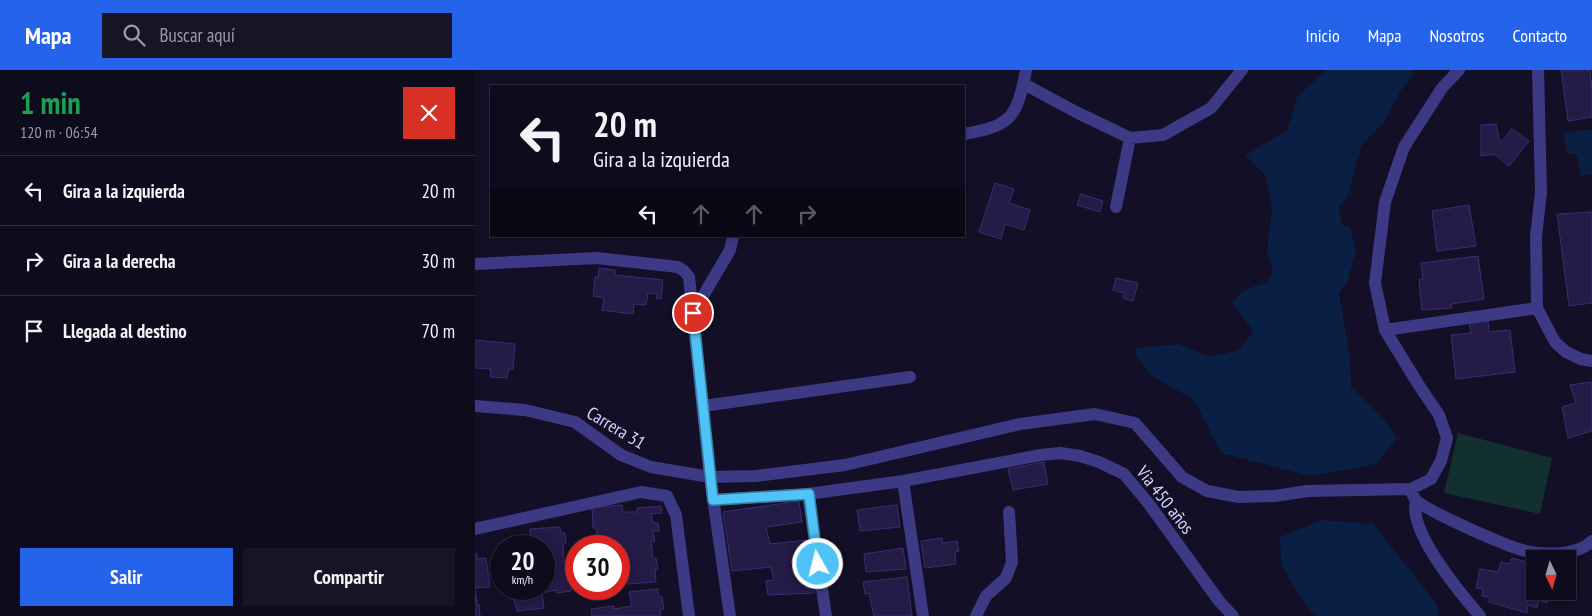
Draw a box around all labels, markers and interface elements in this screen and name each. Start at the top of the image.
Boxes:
search box [102,13,452,58]
text: Mapa [25,20,72,51]
icon: search [120,21,148,49]
text: Buscar aquí [160,23,235,47]
text: Inicio [1306,24,1340,47]
text: Mapa [1368,24,1401,47]
text: Nosotros [1429,24,1484,47]
text: Contacto [1512,24,1567,47]
text: 1 min [20,83,81,122]
button: close [403,87,455,139]
text: 20 m [593,101,657,147]
icon: left [510,105,575,170]
text: 120 m · 06:54 [20,122,98,142]
text: Gira a la izquierda [593,145,730,173]
icon: left [20,177,48,205]
text: Gira a la izquierda [63,179,185,203]
text: 20 m [422,179,455,203]
icon: left [634,200,662,228]
icon: ahead [687,200,715,228]
icon: ahead [740,200,768,228]
icon: right [793,200,821,228]
icon: right [20,247,48,275]
text: Gira a la derecha [63,249,176,273]
text: 30 m [422,249,455,273]
pin [672,292,714,334]
icon: arrive [679,299,707,327]
icon: arrive [20,317,48,345]
text: Llegada al destino [63,319,187,343]
text: 70 m [422,319,455,343]
street label: Carrera 31 [583,401,650,454]
street label: Via 450 años [1131,460,1199,538]
speed limit sign: 30 [565,535,630,600]
position arrow [791,537,843,589]
text: 20 [511,545,534,577]
button: Salir [20,548,233,606]
button: Compartir [243,548,455,606]
north arrow [1526,550,1576,600]
map controls [1526,550,1576,600]
text: km/h [512,572,533,587]

